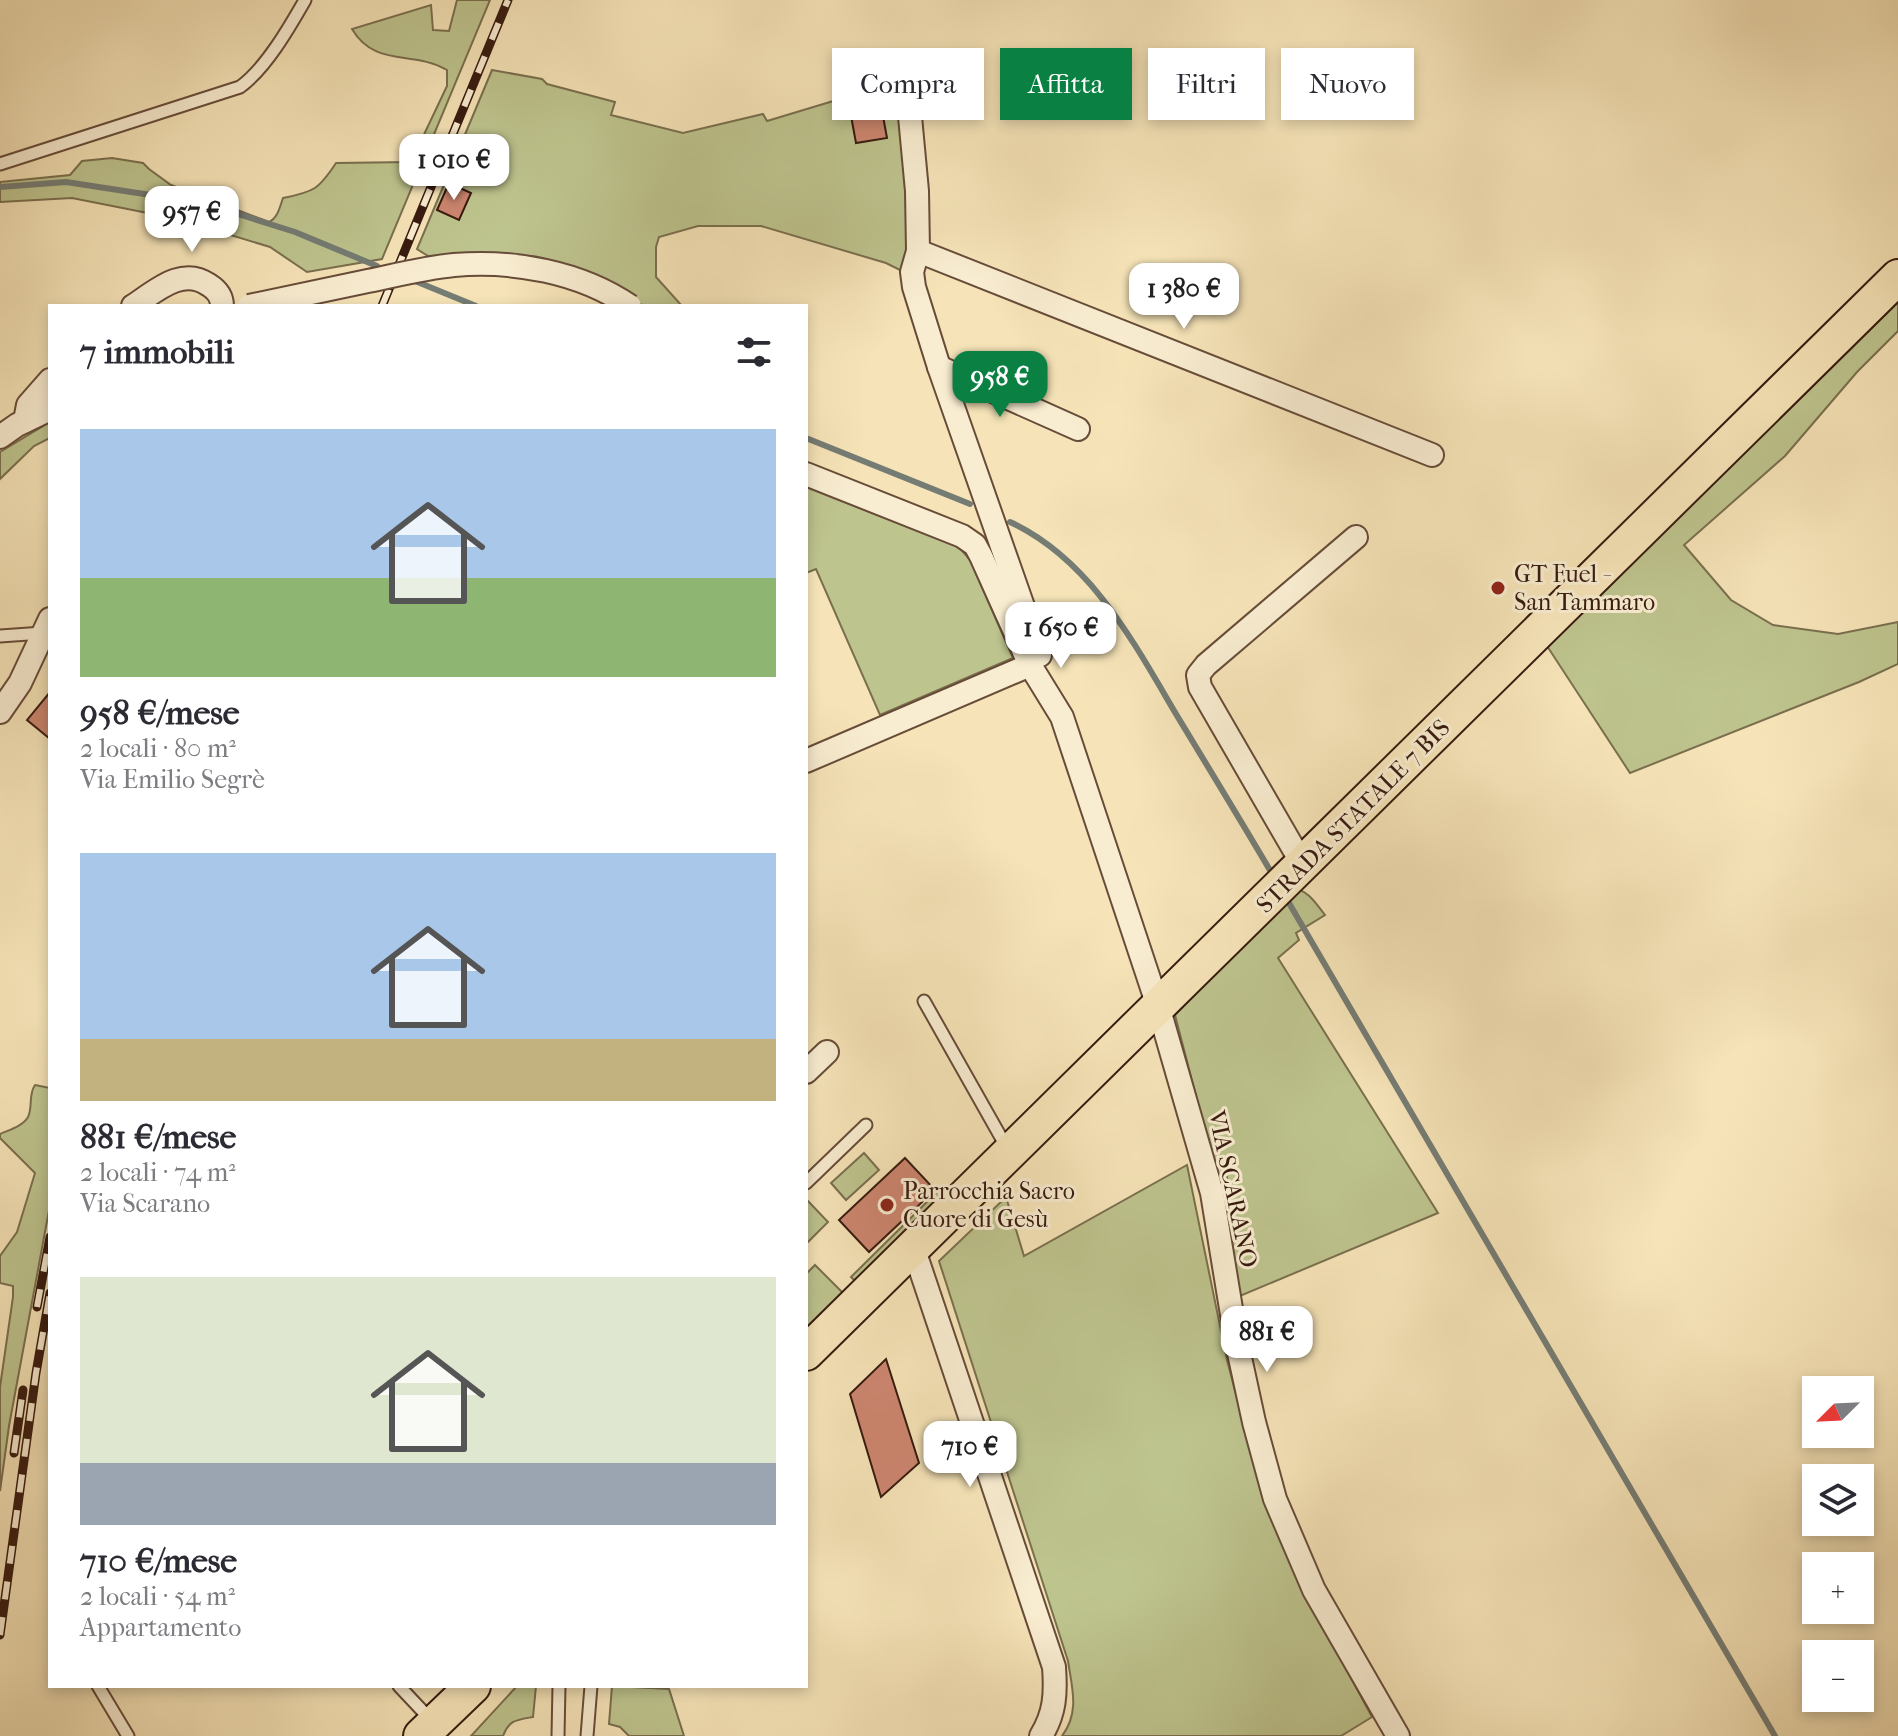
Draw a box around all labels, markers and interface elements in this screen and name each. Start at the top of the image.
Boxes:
chip: Compra [832,48,984,120]
chip: Affitta [1000,48,1132,120]
chip: Filtri [1148,48,1265,120]
chip: Nuovo [1281,48,1414,120]
pin: 1 010 € [380,134,528,202]
text: 1 010 € [417,144,491,175]
pin: 957 € [136,186,248,254]
text: 957 € [163,196,221,227]
pin: 1 380 € [1110,263,1258,331]
text: 1 380 € [1147,273,1221,304]
icon: filters [732,330,776,374]
text: 7 immobili [80,332,234,372]
pin: 958 € [944,351,1056,419]
text: 958 € [971,361,1029,392]
icon: home [356,481,500,625]
place label: GT Fuel - San Tammaro [1514,560,1655,616]
marker: GT Fuel - San Tammaro [1489,579,1507,597]
pin: 1 650 € [987,602,1135,670]
text: 1 650 € [1023,612,1099,643]
text: 958 €/mese [80,693,240,733]
street label: STRADA STATALE 7 BIS [1250,713,1456,919]
text: 2 locali · 80 m² [80,733,236,764]
text: Via Emilio Segrè [80,764,265,795]
icon: home [356,905,500,1049]
street label: VIA SCARANO [1202,1107,1263,1270]
text: 881 €/mese [80,1117,236,1157]
text: 2 locali · 74 m² [80,1157,236,1188]
place label: Parrocchia Sacro Cuore di Gesù [903,1177,1075,1233]
text: Via Scarano [80,1188,210,1219]
marker: Parrocchia Sacro Cuore di Gesù [878,1196,896,1214]
pin: 881 € [1211,1306,1323,1374]
text: 881 € [1239,1316,1295,1347]
icon: home [356,1329,500,1473]
north arrow [1802,1376,1874,1448]
map controls [1802,1376,1874,1712]
pin: 710 € [914,1421,1026,1489]
text: 710 € [941,1431,999,1462]
button: layers [1802,1464,1874,1536]
text: 710 €/mese [80,1541,237,1581]
button: + [1802,1552,1874,1624]
text: 2 locali · 54 m² [80,1581,235,1612]
text: Appartamento [80,1612,241,1643]
button: − [1802,1640,1874,1712]

